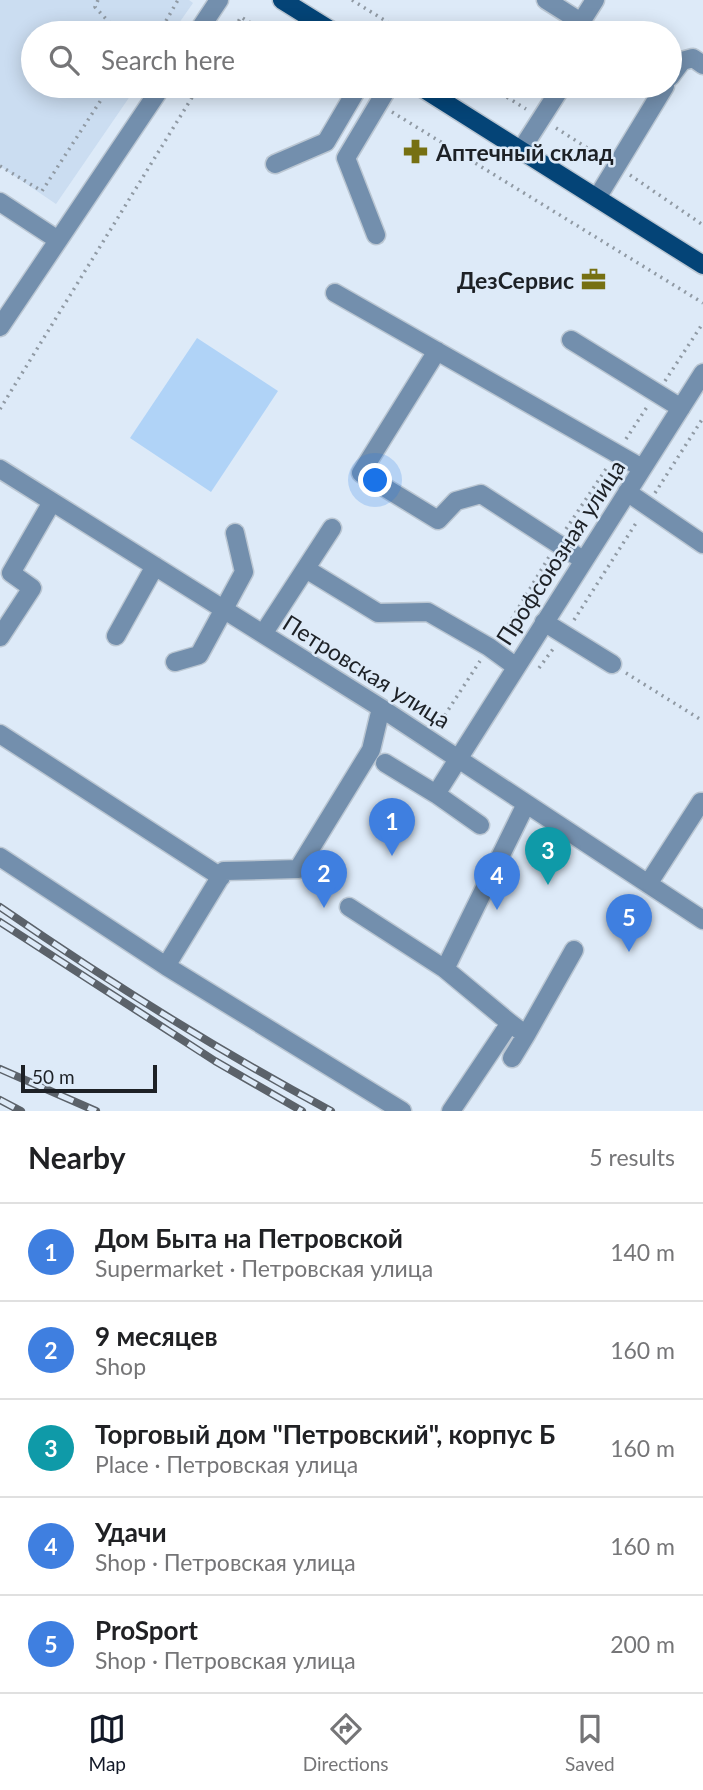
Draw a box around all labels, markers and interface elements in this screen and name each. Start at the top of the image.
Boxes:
search box [21,21,682,98]
icon: search [45,41,83,79]
text: Search here [101,44,235,76]
pharmacy icon: Аптечный склад [402,138,430,166]
place label: Аптечный склад [435,138,614,166]
place label: ДезСервис [457,266,574,294]
office icon: ДезСервис [580,266,608,294]
street label: Профсоюзная улица [490,454,630,650]
your location [358,463,392,497]
street label: Петровская улица [278,608,456,734]
pin: 1 [369,798,415,856]
pin: 3 [525,827,571,885]
pin: 2 [301,850,347,908]
pin: 4 [474,852,520,910]
pin: 5 [606,894,652,952]
scale bar [21,1062,158,1094]
text: 50 m [32,1065,75,1088]
text: Nearby [28,1139,126,1175]
text: 5 results [589,1143,675,1171]
text: Дом Быта на Петровской [95,1222,403,1254]
text: 1 [44,1238,58,1266]
text: 140 m [610,1238,675,1266]
text: Supermarket · Петровская улица [95,1254,433,1282]
text: 9 месяцев [95,1320,217,1352]
text: 2 [44,1336,58,1364]
text: 160 m [610,1336,675,1364]
text: Shop [95,1352,146,1380]
text: Торговый дом "Петровский", корпус Б [95,1418,555,1450]
text: 3 [44,1434,58,1462]
text: 160 m [610,1434,675,1462]
text: Place · Петровская улица [95,1450,358,1478]
text: Удачи [95,1516,167,1548]
text: 4 [44,1532,58,1560]
text: 160 m [610,1532,675,1560]
text: Shop · Петровская улица [95,1548,356,1576]
text: ProSport [95,1614,198,1646]
text: 5 [44,1630,58,1658]
text: 200 m [610,1630,675,1658]
text: Shop · Петровская улица [95,1646,356,1674]
tab: Map [88,1710,126,1775]
tab: Directions [303,1710,389,1775]
tab: Saved [565,1710,615,1775]

